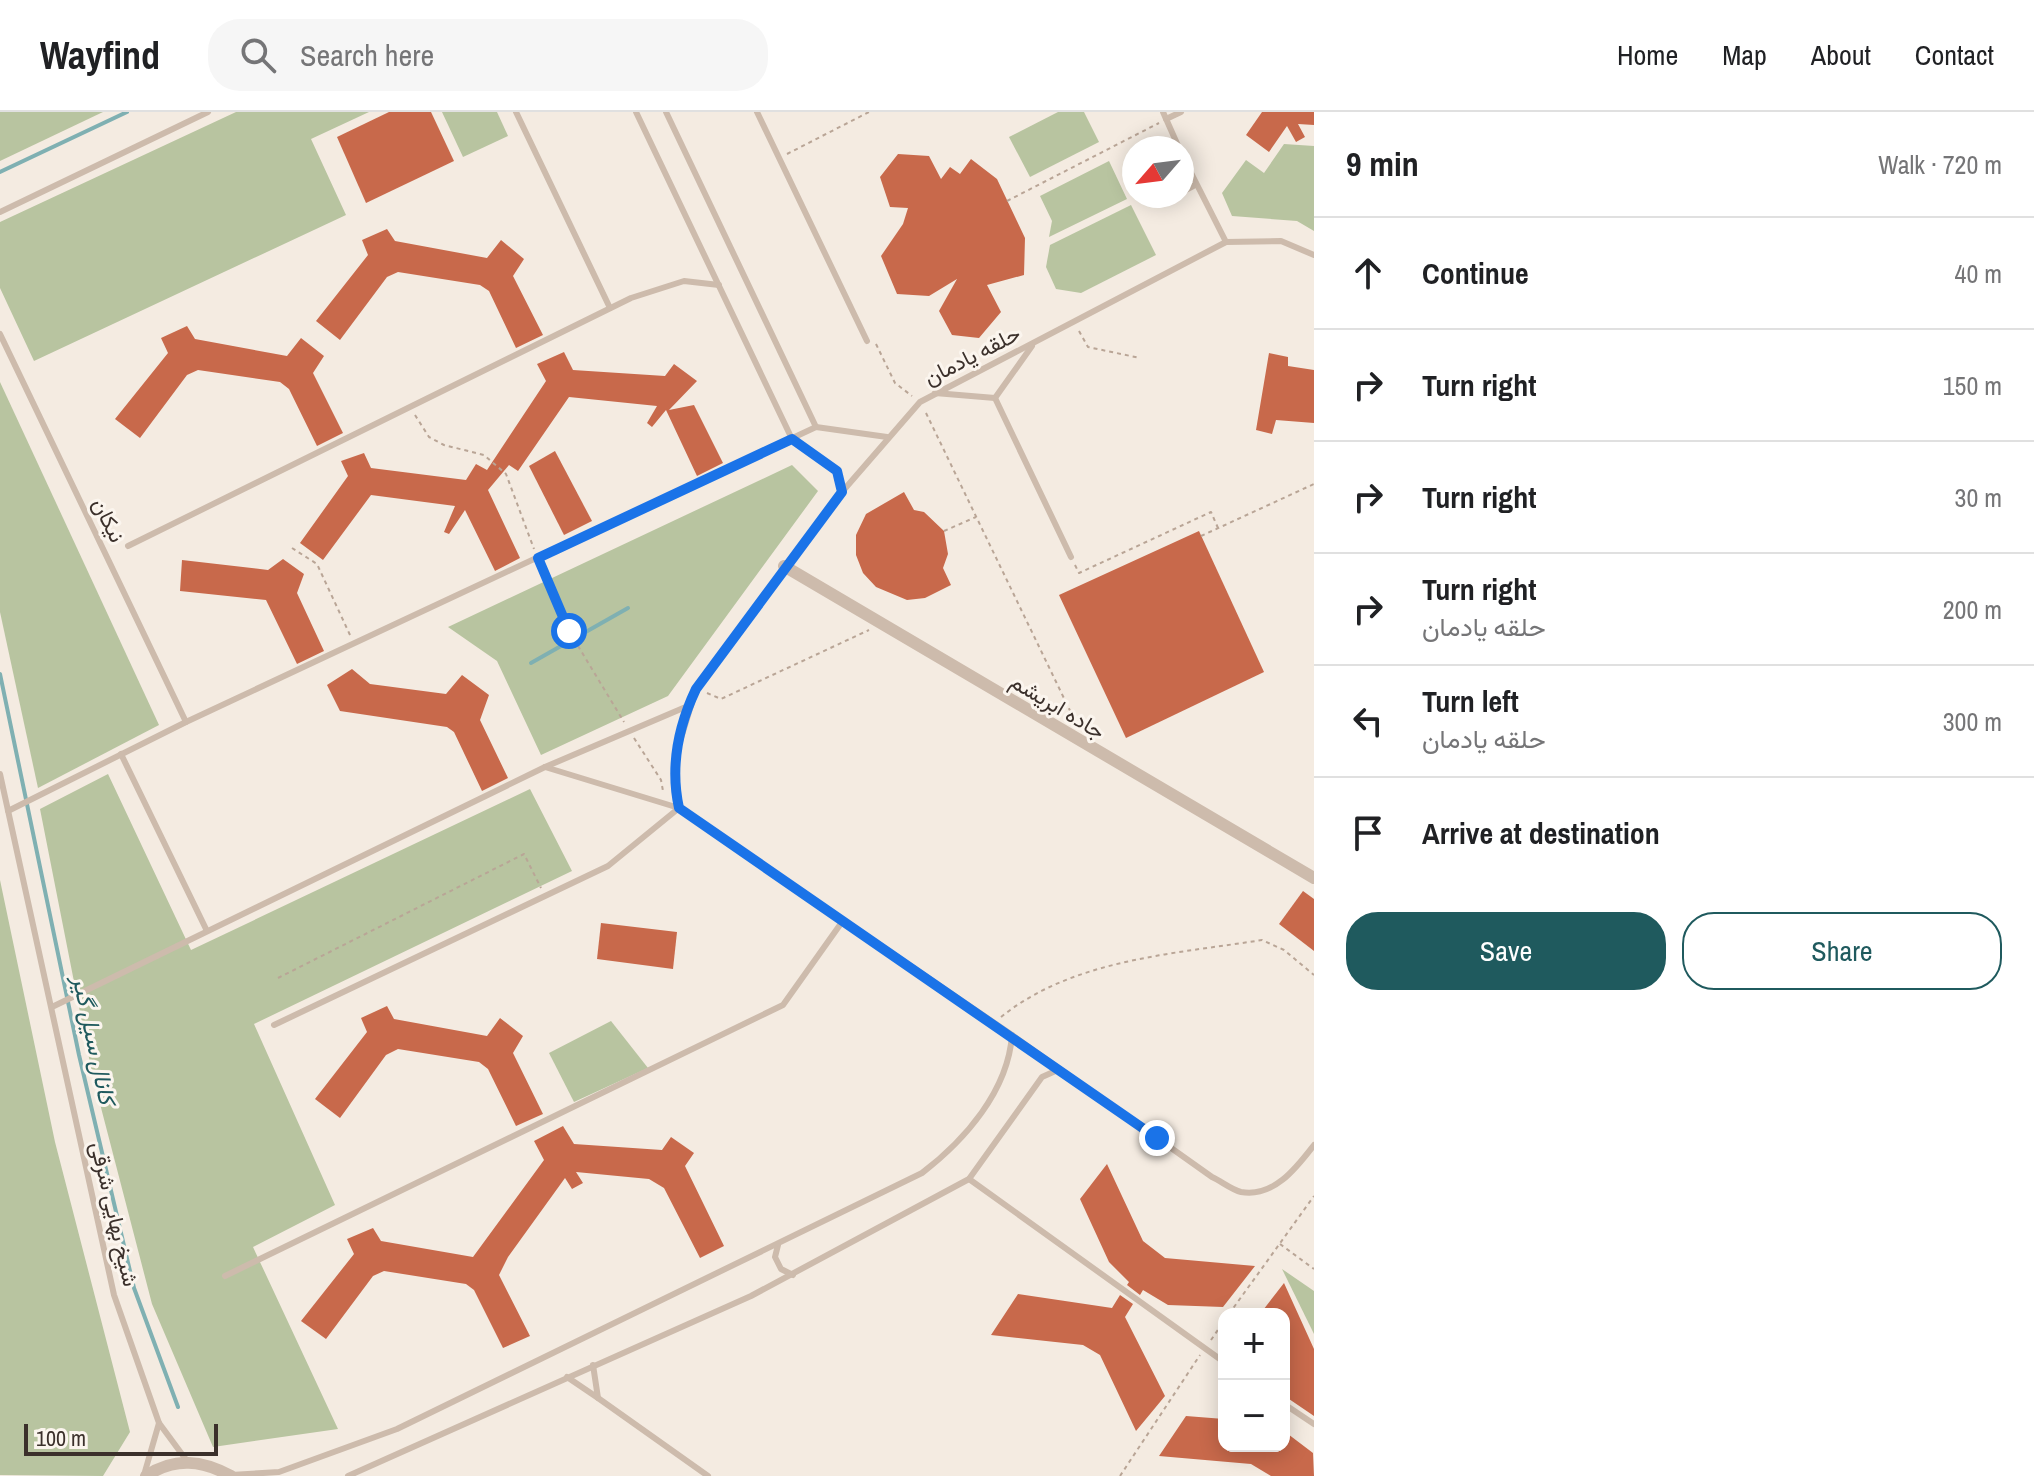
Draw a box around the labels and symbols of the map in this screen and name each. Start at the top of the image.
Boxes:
north arrow [1122,136,1194,208]
street label: حلقه یادمان [919,318,1025,392]
street label: نیکان [85,493,133,547]
route start [551,613,587,649]
street label: جاده ابریشم [1005,666,1111,746]
water label: کانال سیل گیر [65,971,125,1111]
route end [1139,1120,1175,1156]
street label: شیخ بهایی شرقی [84,1139,146,1289]
scale bar [24,1420,218,1456]

